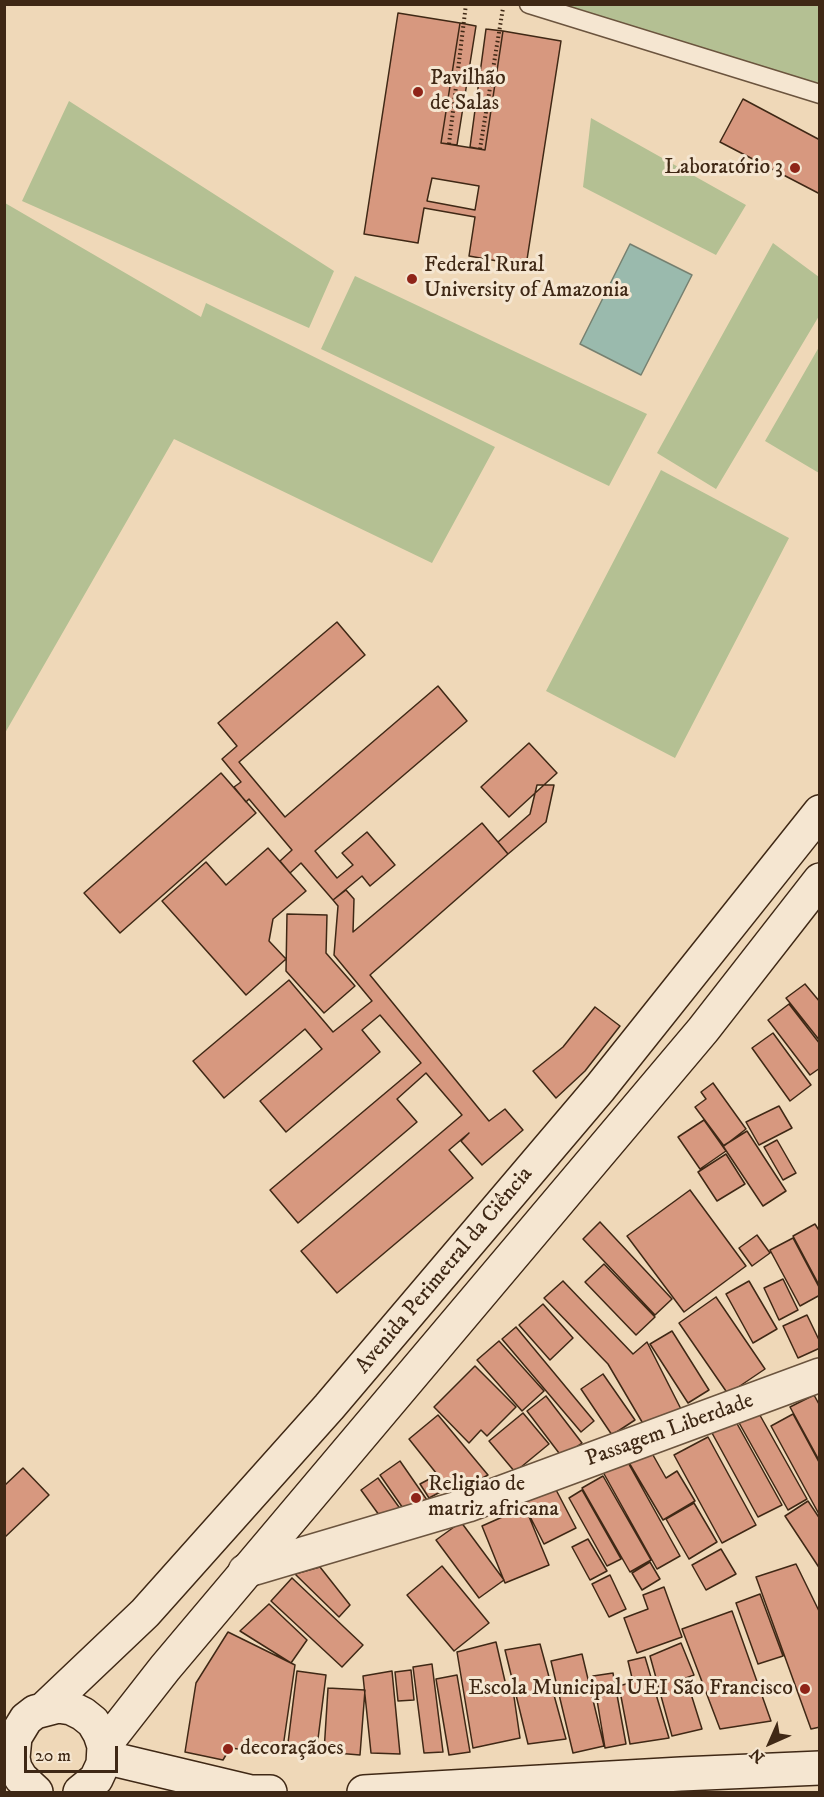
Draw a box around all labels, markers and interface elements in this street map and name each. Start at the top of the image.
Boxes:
place label: Pavilhão de Salas [430,66,506,118]
marker: Pavilhão de Salas [411,85,425,99]
place label: Laboratório 3 [664,155,783,181]
marker: Laboratório 3 [788,161,802,175]
place label: Federal Rural University of Amazonia [424,253,629,304]
marker: Federal Rural University of Amazonia [405,272,419,286]
street label: Avenida Perimetral da Ciência [351,1162,539,1380]
street label: Passagem Liberdade [582,1388,758,1474]
place label: Religiao de matriz africana [428,1472,559,1524]
marker: Religiao de matriz africana [409,1491,423,1505]
place label: Escola Municipal UEI São Francisco [468,1676,793,1702]
marker: Escola Municipal UEI São Francisco [798,1682,812,1696]
north arrow [740,1713,800,1773]
scale bar [27,1734,122,1772]
place label: decoraçãoes [240,1736,344,1762]
marker: decoraçãoes [221,1742,235,1756]
text: N [746,1744,769,1767]
text: 20 m [35,1745,71,1767]

